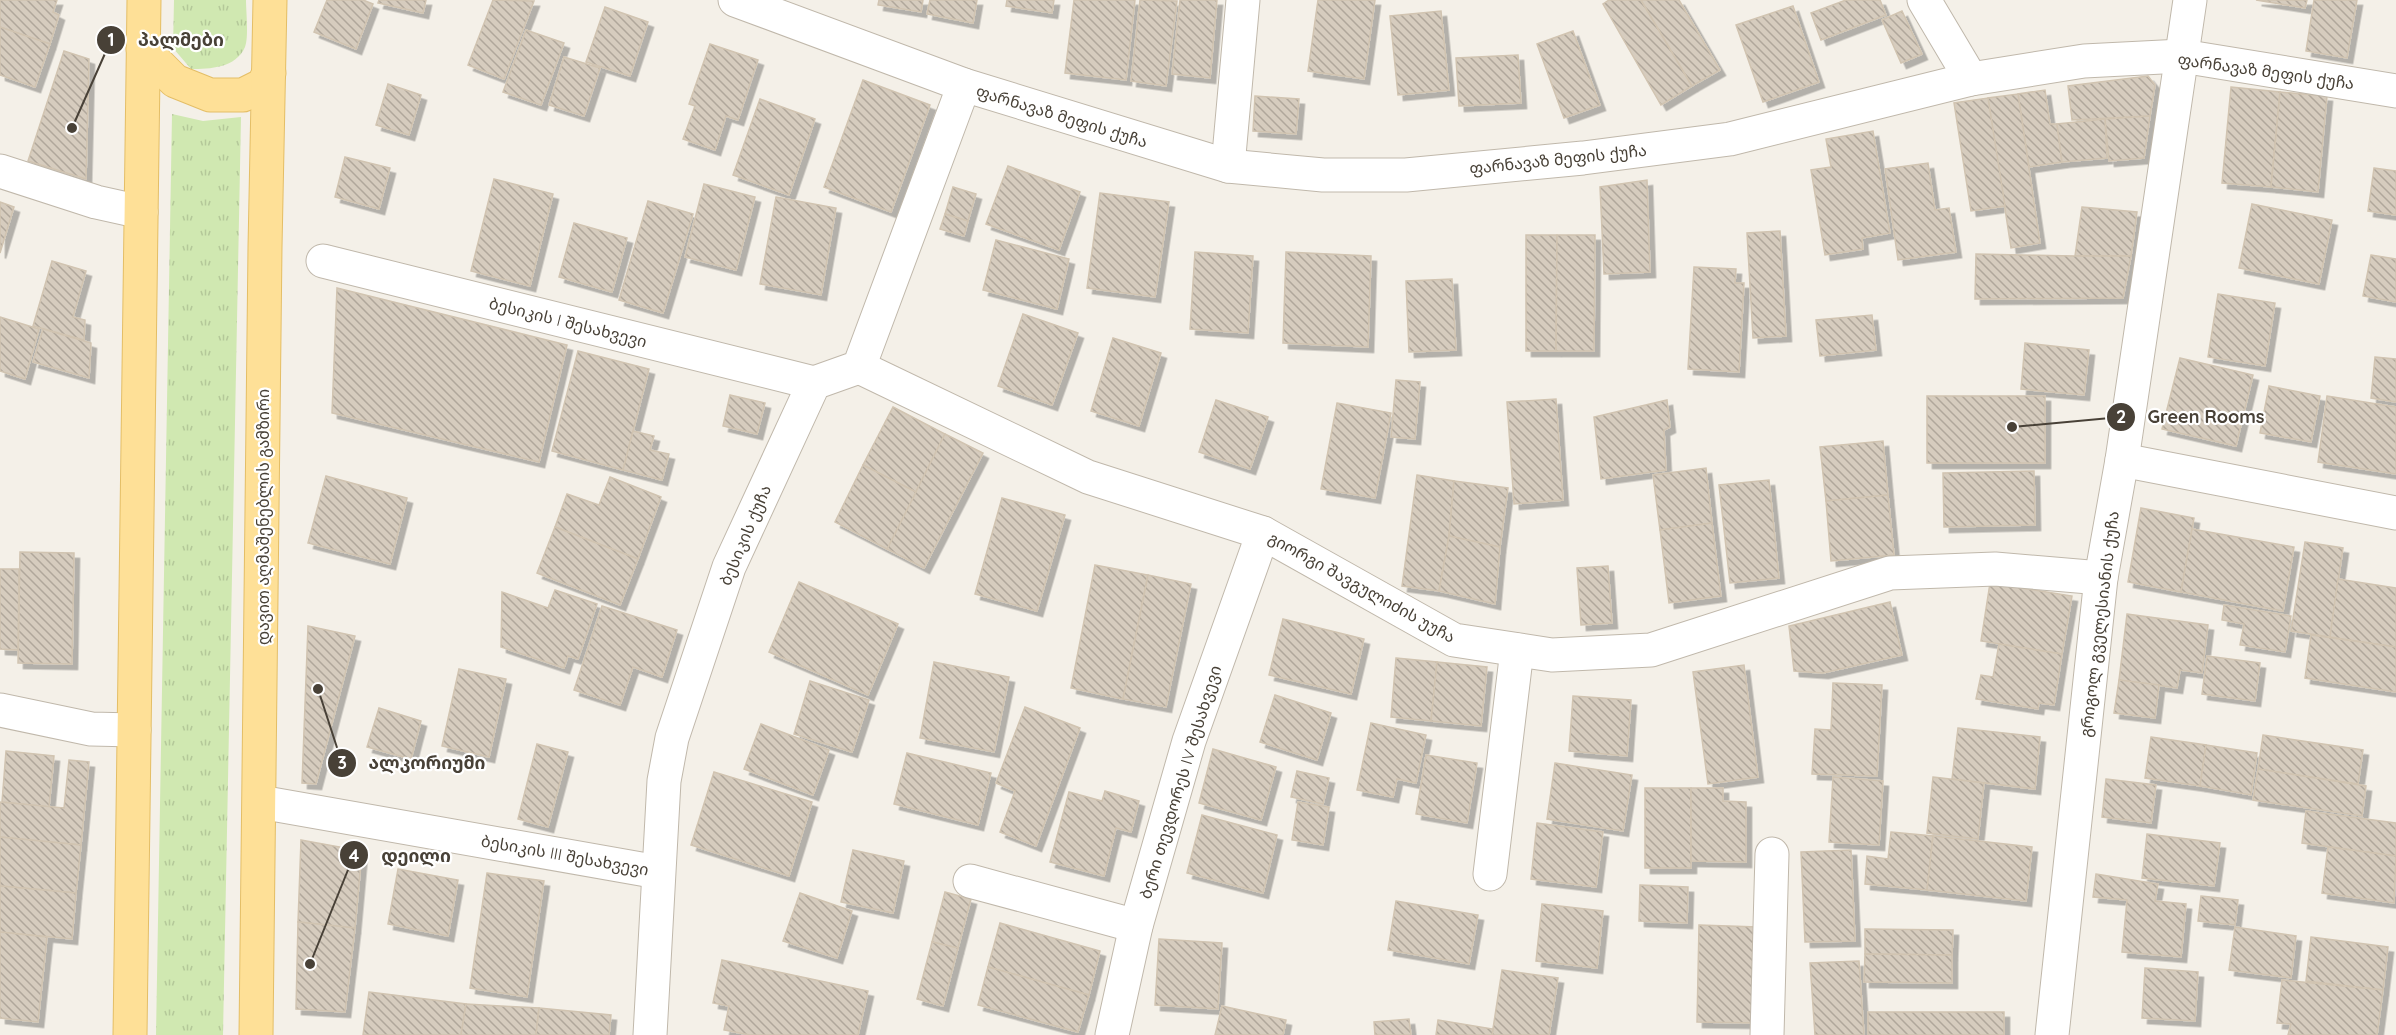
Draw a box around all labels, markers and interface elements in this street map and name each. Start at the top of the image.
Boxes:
callout: პალმები [96,22,235,58]
text: 1 [107,28,115,51]
text: პალმები [138,28,224,51]
street label: ფარნავაზ მეფის ქუჩა [2176,49,2356,93]
street label: ფარნავაზ მეფის ქუჩა [974,80,1150,152]
street label: ფარნავაზ მეფის ქუჩა [1468,140,1648,178]
street label: ბესიკის I შესახვევი [487,293,649,351]
street label: დავით აღმაშენებლის გამზირი [253,389,274,645]
callout: Green Rooms [2106,399,2277,435]
text: 2 [2116,405,2126,428]
text: Green Rooms [2148,405,2265,428]
street label: ბესიკის ქუჩა [715,482,775,588]
street label: გრიგოლ გველესიანის ქუჩა [2075,510,2124,738]
street label: გიორგი შავგულიძის უუჩა [1265,527,1459,648]
street label: ბერი თევდორეს IV შესახვევი [1135,663,1226,902]
callout: ალკორიუმი [327,745,498,781]
text: 3 [337,751,347,774]
text: ალკორიუმი [369,751,486,774]
street label: ბესიკის III შესახვევი [480,830,650,880]
callout: დეილი [339,837,463,873]
text: 4 [349,844,360,867]
text: დეილი [381,844,451,867]

